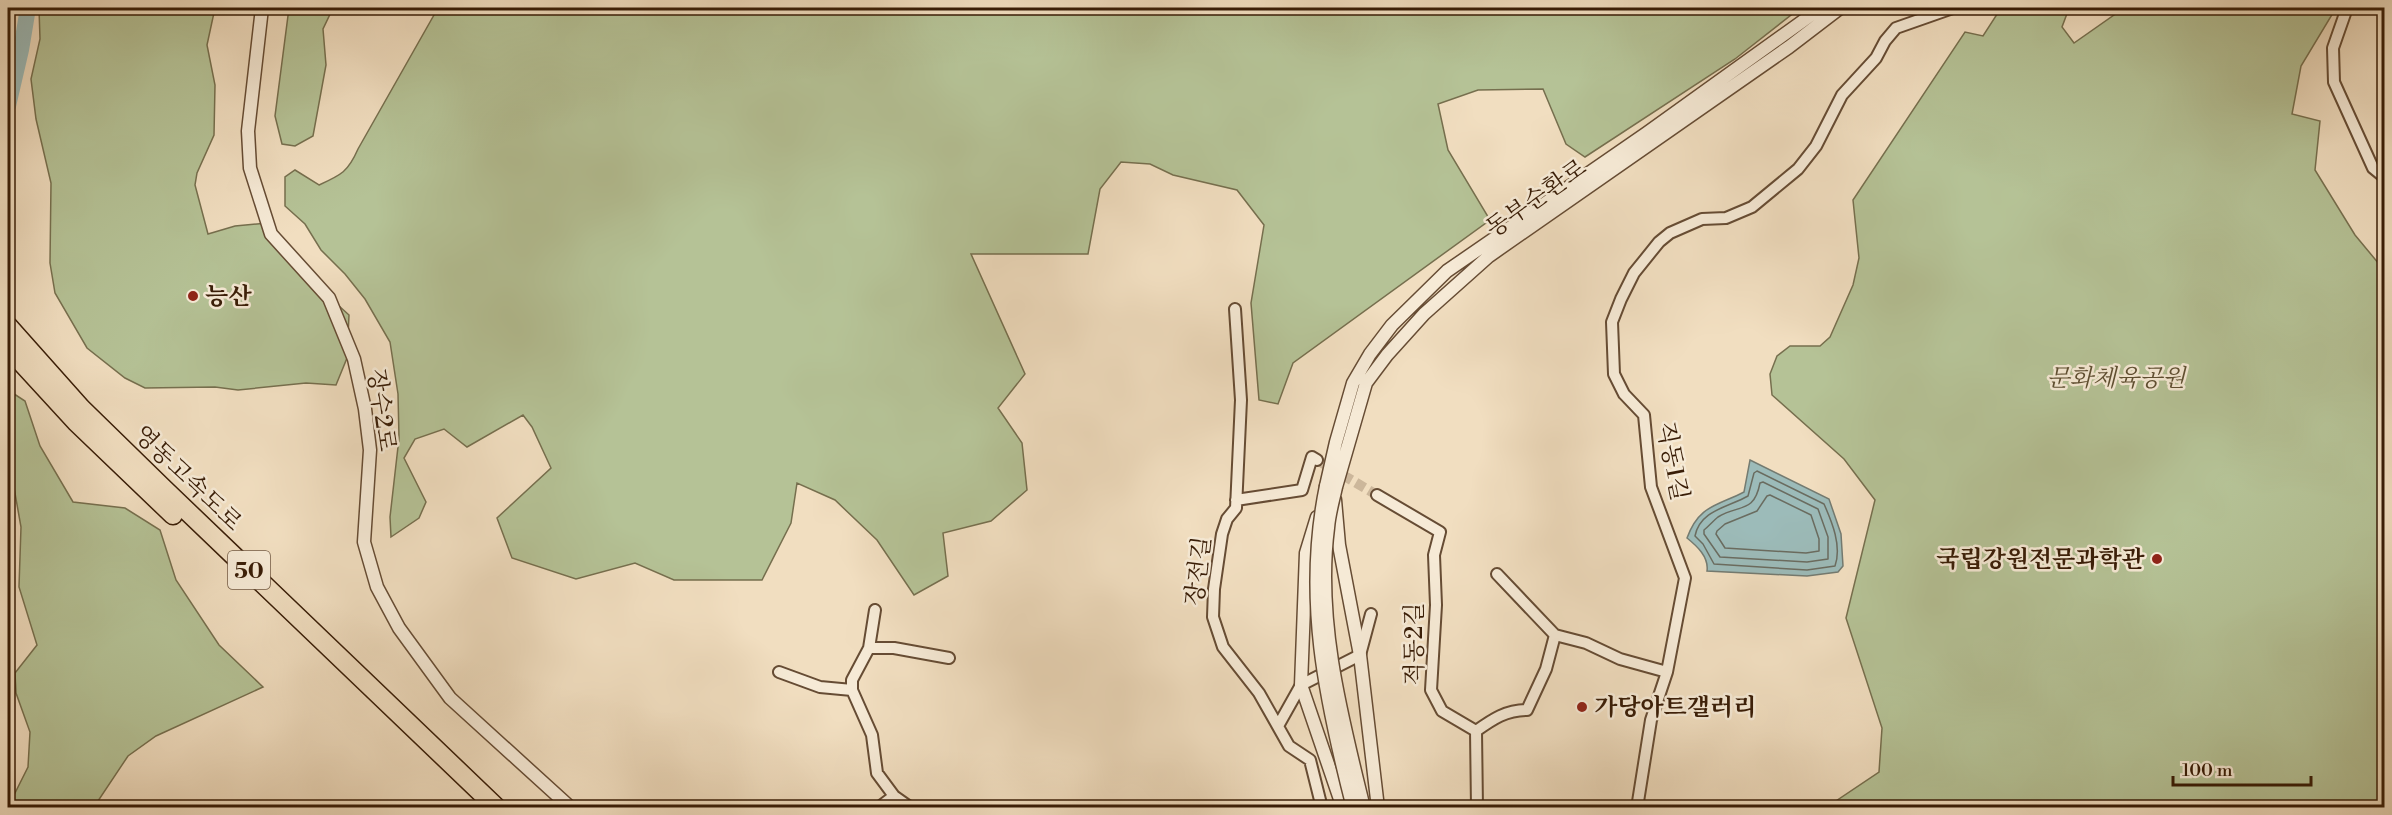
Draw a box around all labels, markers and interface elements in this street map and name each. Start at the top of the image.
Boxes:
street label: 동부순환로 [1480,153,1593,244]
place label: 능산 [205,282,252,312]
marker: 능산 [186,289,200,303]
park label: 문화체육공원 [2046,364,2187,394]
street label: 장수2로 [360,367,402,453]
street label: 직동1길 [1650,419,1694,503]
street label: 영동고속도로 [127,420,248,538]
street label: 장전길 [1180,535,1218,607]
place label: 국립강원전문과학관 [1936,545,2145,575]
road number: 50 [228,551,270,589]
marker: 국립강원전문과학관 [2150,552,2164,566]
street label: 적동2길 [1400,602,1430,686]
place label: 가당아트갤러리 [1594,693,1756,723]
marker: 가당아트갤러리 [1575,700,1589,714]
scale bar [2173,749,2311,787]
text: 100 m [2182,759,2233,782]

